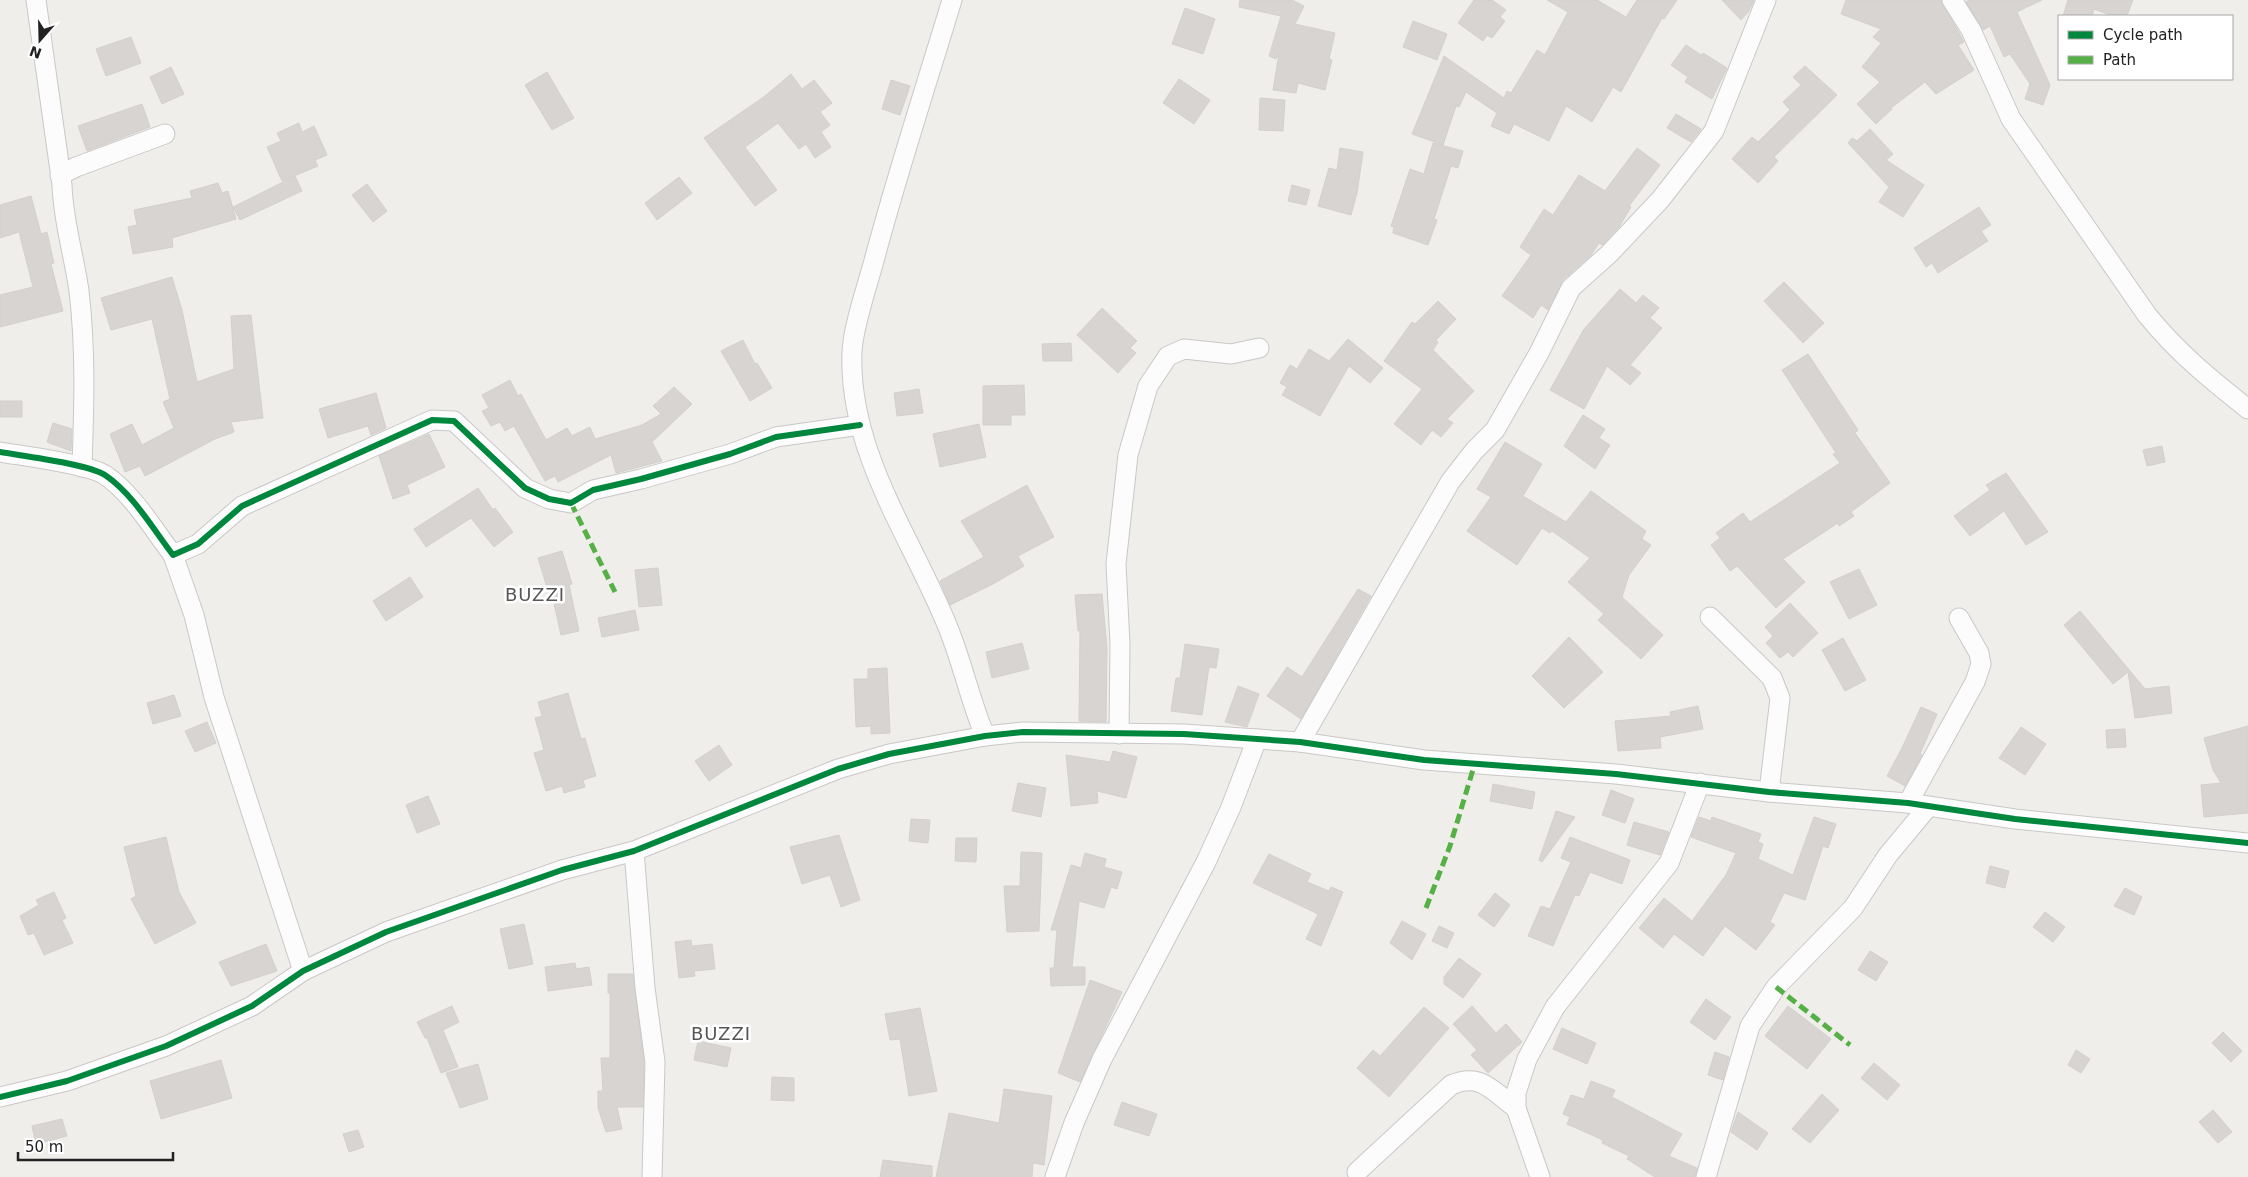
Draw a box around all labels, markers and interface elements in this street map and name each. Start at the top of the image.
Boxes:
north arrow [15,15,65,65]
legend [2058,15,2233,80]
text: Cycle path [2103,26,2183,44]
text: N [27,43,44,62]
text: Path [2103,51,2136,69]
district label: BUZZI [505,584,565,605]
district label: BUZZI [691,1023,751,1044]
scale bar [18,1130,172,1162]
text: 50 m [25,1138,63,1156]

